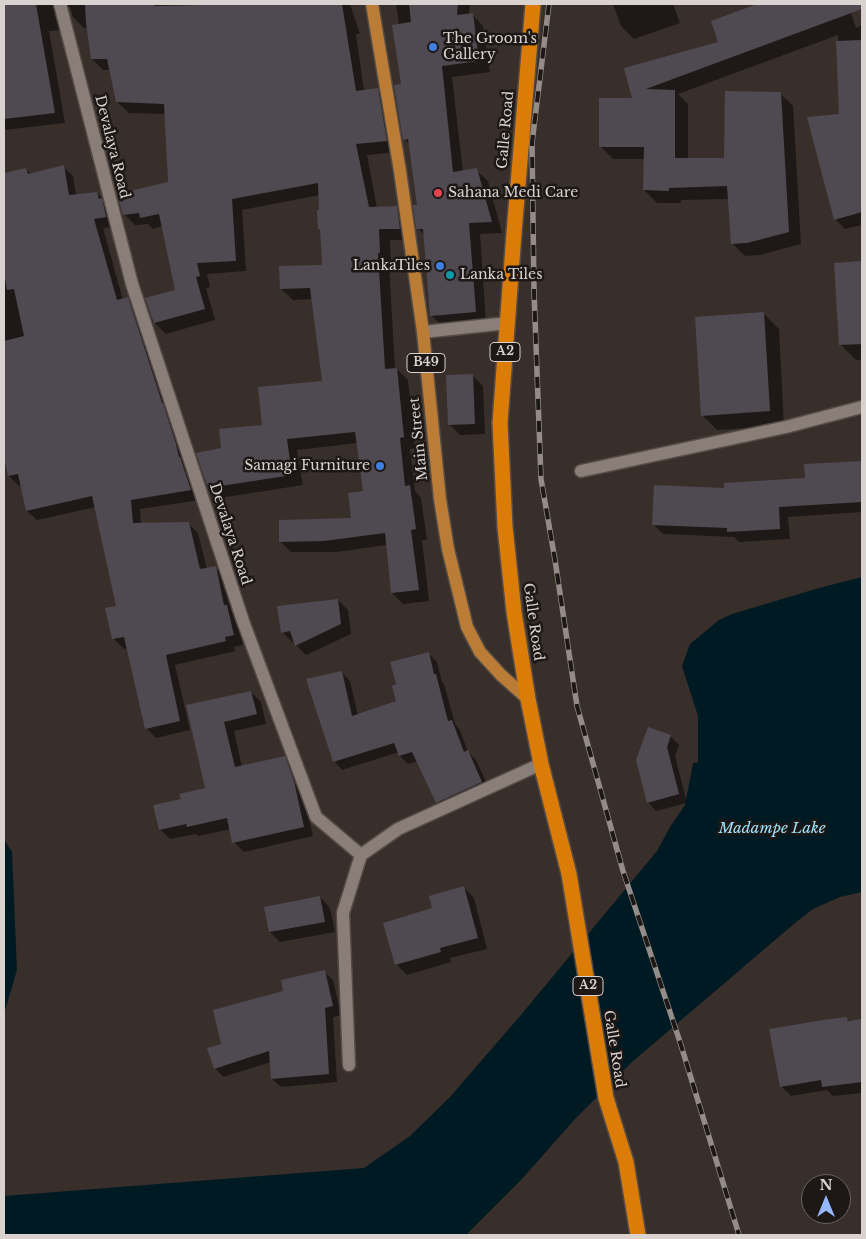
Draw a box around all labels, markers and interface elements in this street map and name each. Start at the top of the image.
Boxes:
place label: The Groom's Gallery [443,31,537,64]
marker: The Groom's Gallery [427,41,439,53]
street label: Galle Road [494,90,518,170]
street label: Devalaya Road [91,93,133,201]
place label: Sahana Medi Care [448,185,578,201]
marker: Sahana Medi Care [432,187,444,199]
place label: LankaTiles [353,258,430,274]
marker: LankaTiles [434,260,446,272]
place label: Lanka Tiles [460,267,542,283]
marker: Lanka Tiles [444,269,456,281]
road number: A2 [490,342,520,362]
road number: B49 [407,353,445,372]
street label: Main Street [406,397,432,481]
place label: Samagi Furniture [244,458,370,474]
marker: Samagi Furniture [374,460,386,472]
street label: Devalaya Road [206,481,254,587]
street label: Galle Road [519,582,547,662]
water label: Madampe Lake [719,820,825,838]
road number: A2 [573,976,603,996]
street label: Galle Road [600,1009,628,1089]
north arrow [801,1174,851,1224]
text: N [819,1176,833,1194]

